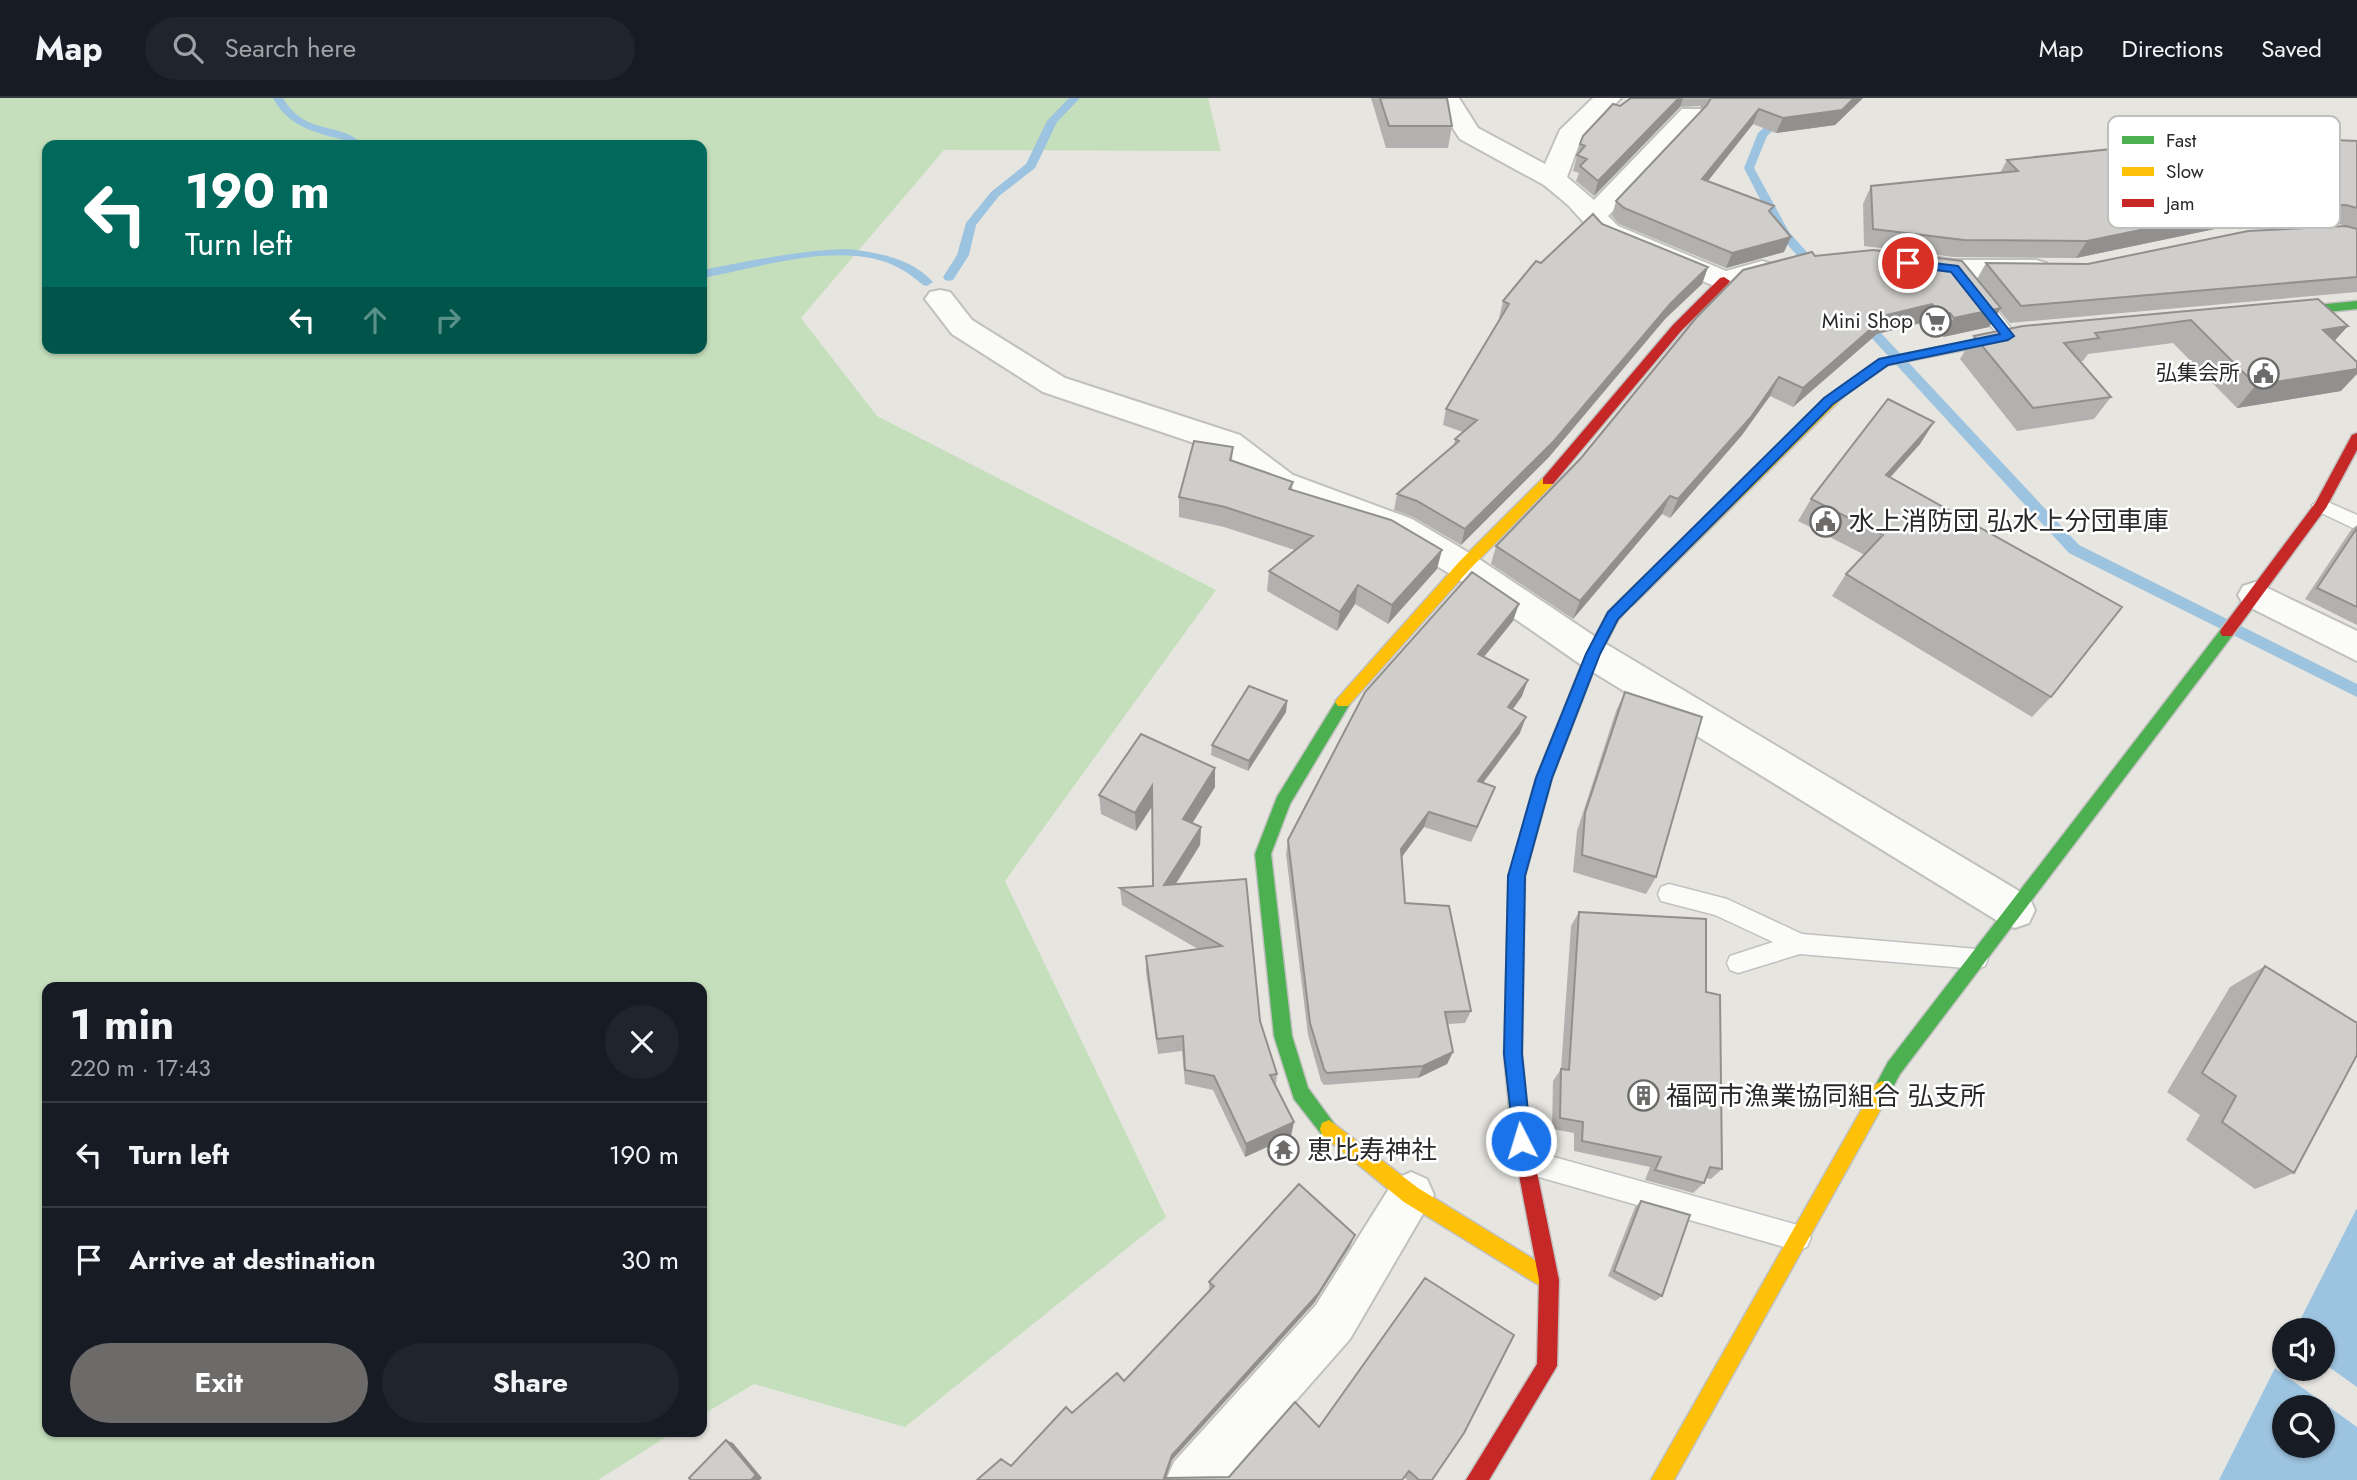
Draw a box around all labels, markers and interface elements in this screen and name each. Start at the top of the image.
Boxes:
search box [145,17,635,80]
text: Map [35,25,103,72]
icon: search [169,29,207,67]
text: Search here [225,29,356,67]
text: Map [2039,31,2084,66]
text: Directions [2122,31,2223,66]
text: Saved [2261,31,2322,66]
legend [2108,116,2340,228]
text: Fast [2166,127,2197,154]
text: 190 m [185,156,330,226]
text: Slow [2166,158,2204,185]
icon: left [70,168,161,259]
text: Jam [2163,190,2195,217]
text: Turn left [185,221,292,267]
pin [1878,233,1938,293]
icon: arrive [1889,244,1927,282]
icon: left [283,301,321,339]
icon: ahead [356,301,394,339]
icon: right [429,301,467,339]
supermarket icon: Mini Shop [1919,304,1953,338]
place label: Mini Shop [1822,306,1913,336]
public building icon: 弘集会所 [2246,356,2280,390]
place label: 弘集会所 [2156,358,2240,388]
place label: 水上消防団 弘水上分団車庫 [1849,502,2169,540]
public building icon: 水上消防団 弘水上分団車庫 [1809,504,1843,538]
text: 1 min [70,994,174,1055]
button: close [605,1005,679,1079]
text: 220 m · 17:43 [70,1051,211,1085]
place label: 福岡市漁業協同組合 弘支所 [1666,1077,1986,1115]
building icon: 福岡市漁業協同組合 弘支所 [1626,1079,1660,1113]
position arrow [1484,1104,1558,1178]
place label: 恵比寿神社 [1307,1131,1437,1169]
temple icon: 恵比寿神社 [1267,1133,1301,1167]
icon: left [70,1136,108,1174]
text: Turn left [129,1136,229,1174]
text: 190 m [609,1136,679,1174]
icon: arrive [70,1241,108,1279]
text: Arrive at destination [129,1241,376,1279]
text: 30 m [621,1241,679,1279]
map controls [2272,1318,2335,1458]
button: sound [2272,1318,2335,1381]
button: Exit [70,1343,368,1423]
button: Share [382,1343,679,1423]
button: search [2272,1395,2335,1458]

